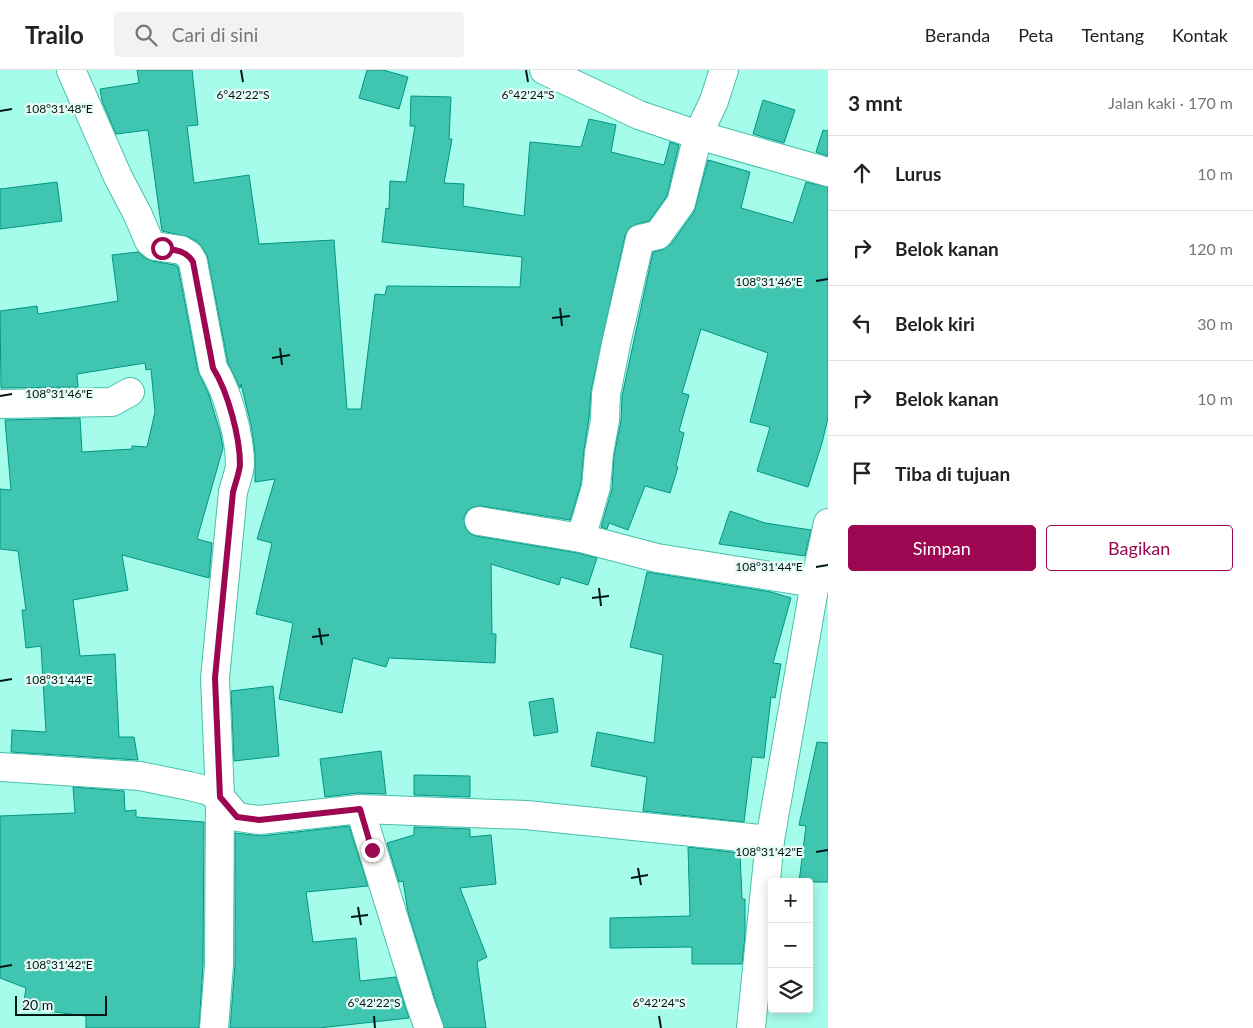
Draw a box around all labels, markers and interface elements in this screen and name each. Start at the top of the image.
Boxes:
search box [114,12,464,57]
text: Trailo [25,20,84,49]
icon: search [132,21,160,49]
text: Cari di sini [172,23,258,46]
text: Beranda [925,24,990,46]
text: Peta [1018,24,1053,46]
text: Tentang [1081,24,1144,46]
text: Kontak [1172,24,1228,46]
text: 6°42'22"S [216,87,270,102]
text: 6°42'24"S [501,87,555,102]
text: 3 mnt [848,90,902,115]
text: Jalan kaki · 170 m [1108,93,1233,112]
text: 108°31'48"E [25,101,93,116]
icon: ahead [848,159,876,187]
text: Lurus [895,162,941,185]
text: 10 m [1197,164,1233,183]
icon: right [848,234,876,262]
route start [151,237,174,260]
text: Belok kanan [895,237,999,260]
text: 120 m [1188,239,1233,258]
text: 108°31'46"E [735,274,803,289]
icon: left [848,309,876,337]
text: Belok kiri [895,312,975,335]
text: 30 m [1197,314,1233,333]
icon: right [848,384,876,412]
text: 108°31'46"E [25,386,93,401]
text: Belok kanan [895,387,999,410]
text: 10 m [1197,389,1233,408]
icon: arrive [848,459,876,487]
text: Tiba di tujuan [895,462,1010,485]
button: Simpan [848,525,1036,571]
button: Bagikan [1046,525,1233,571]
text: 108°31'44"E [735,559,803,574]
text: 108°31'44"E [25,672,93,687]
route end [361,839,384,862]
text: 108°31'42"E [735,844,803,859]
map controls [768,878,813,1013]
button: + [768,878,813,923]
button: − [768,923,813,968]
text: 108°31'42"E [25,957,93,972]
button: layers [768,968,813,1013]
scale bar [15,993,108,1016]
text: 6°42'22"S [347,995,401,1010]
text: 6°42'24"S [632,995,686,1010]
text: 20 m [22,996,53,1013]

